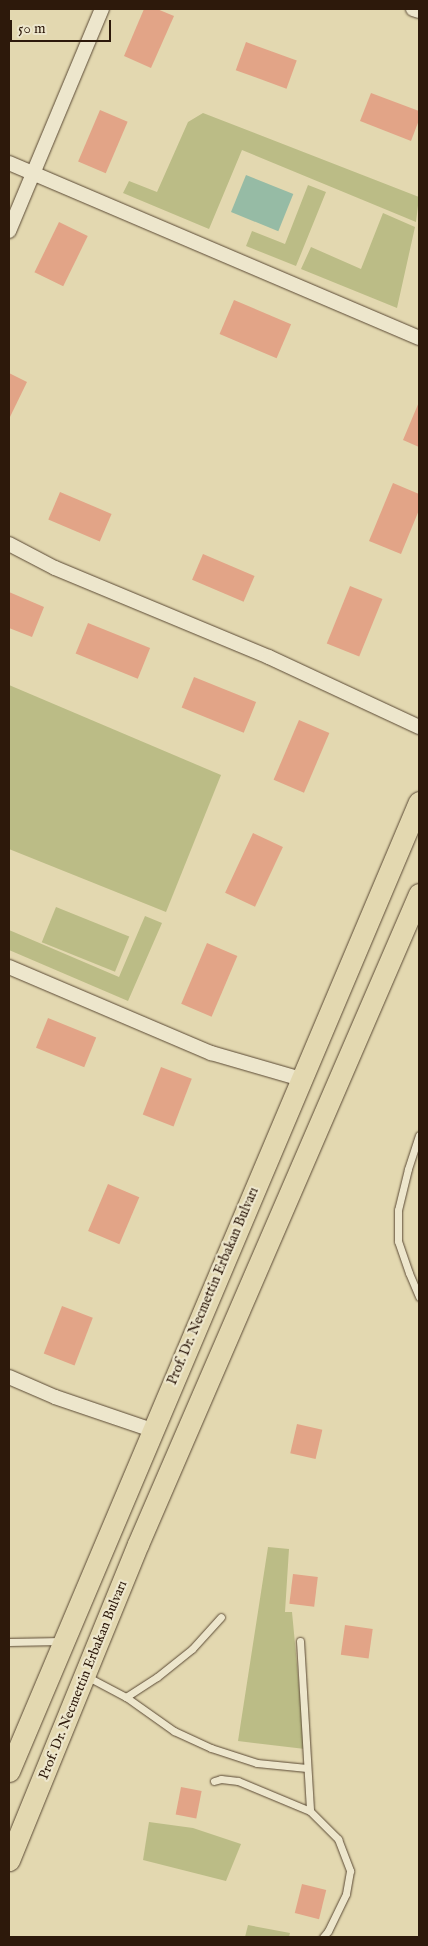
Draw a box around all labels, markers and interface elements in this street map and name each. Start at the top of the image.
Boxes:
scale bar [12,10,114,42]
text: 50 m [18,19,46,38]
street label: Prof. Dr. Necmettin Erbakan Bulvarı [164,1185,262,1387]
street label: Prof. Dr. Necmettin Erbakan Bulvarı [35,1578,131,1782]

